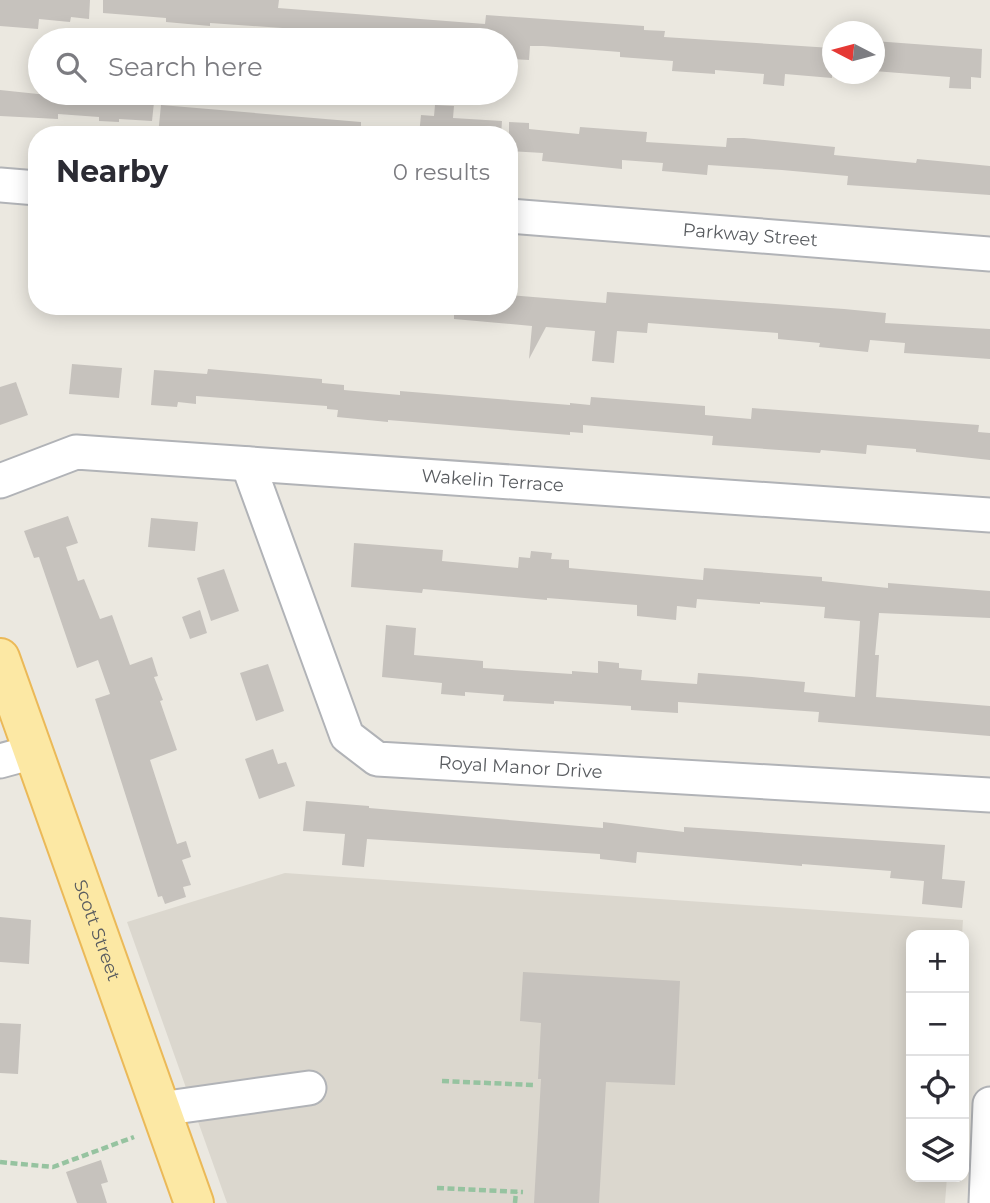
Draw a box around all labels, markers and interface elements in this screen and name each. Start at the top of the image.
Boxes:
north arrow [822,21,885,84]
search box [28,28,518,105]
icon: search [52,48,90,86]
text: Search here [108,51,263,83]
text: Nearby [56,153,168,190]
text: 0 results [393,158,490,186]
street label: Parkway Street [682,219,819,251]
street label: Wakelin Terrace [421,465,565,497]
street label: Royal Manor Drive [438,752,603,783]
street label: Scott Street [69,877,125,984]
map controls [906,930,969,1182]
button: + [906,930,969,993]
button: − [906,993,969,1056]
button: locate [906,1056,969,1119]
button: layers [906,1119,969,1182]

